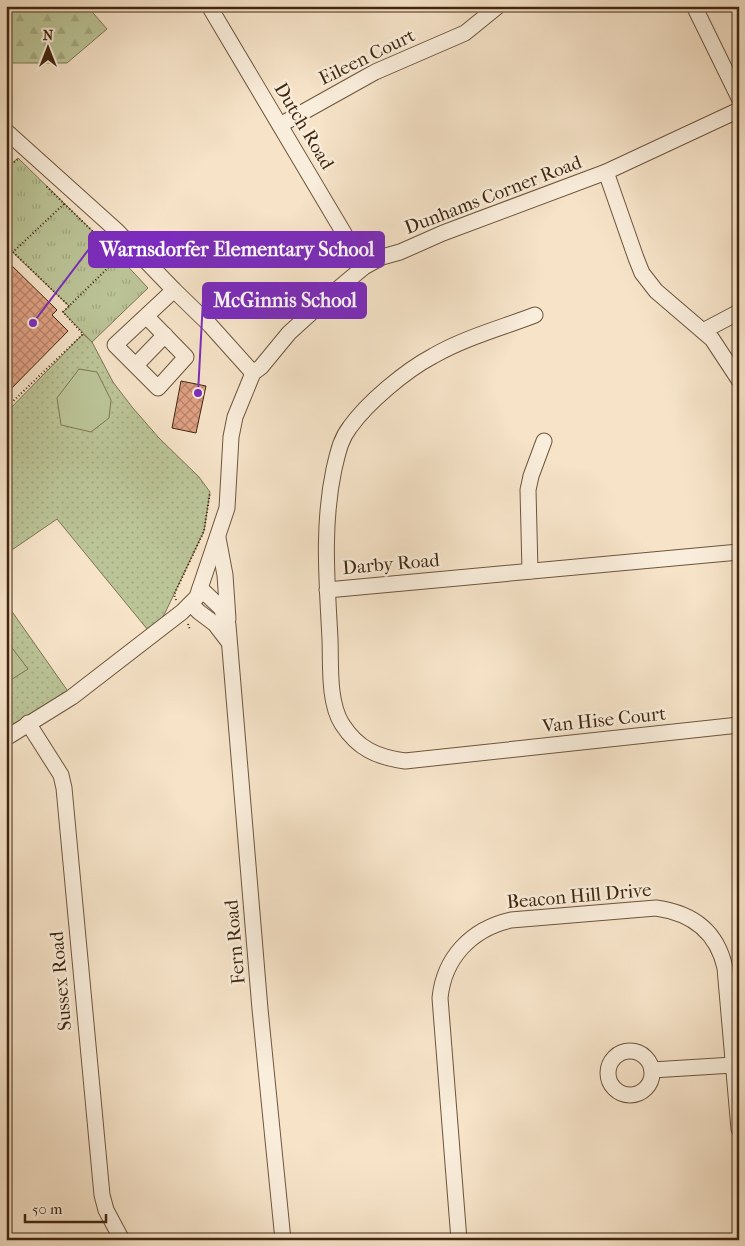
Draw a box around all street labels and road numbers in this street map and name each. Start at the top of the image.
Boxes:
street label: Eileen Court [315,24,419,90]
street label: Dutch Road [270,79,339,174]
street label: Dunhams Corner Road [401,151,585,239]
street label: Darby Road [342,549,441,579]
street label: Van Hise Court [540,703,667,738]
street label: Beacon Hill Drive [506,879,652,913]
street label: Fern Road [220,898,250,985]
street label: Sussex Road [46,930,76,1032]

